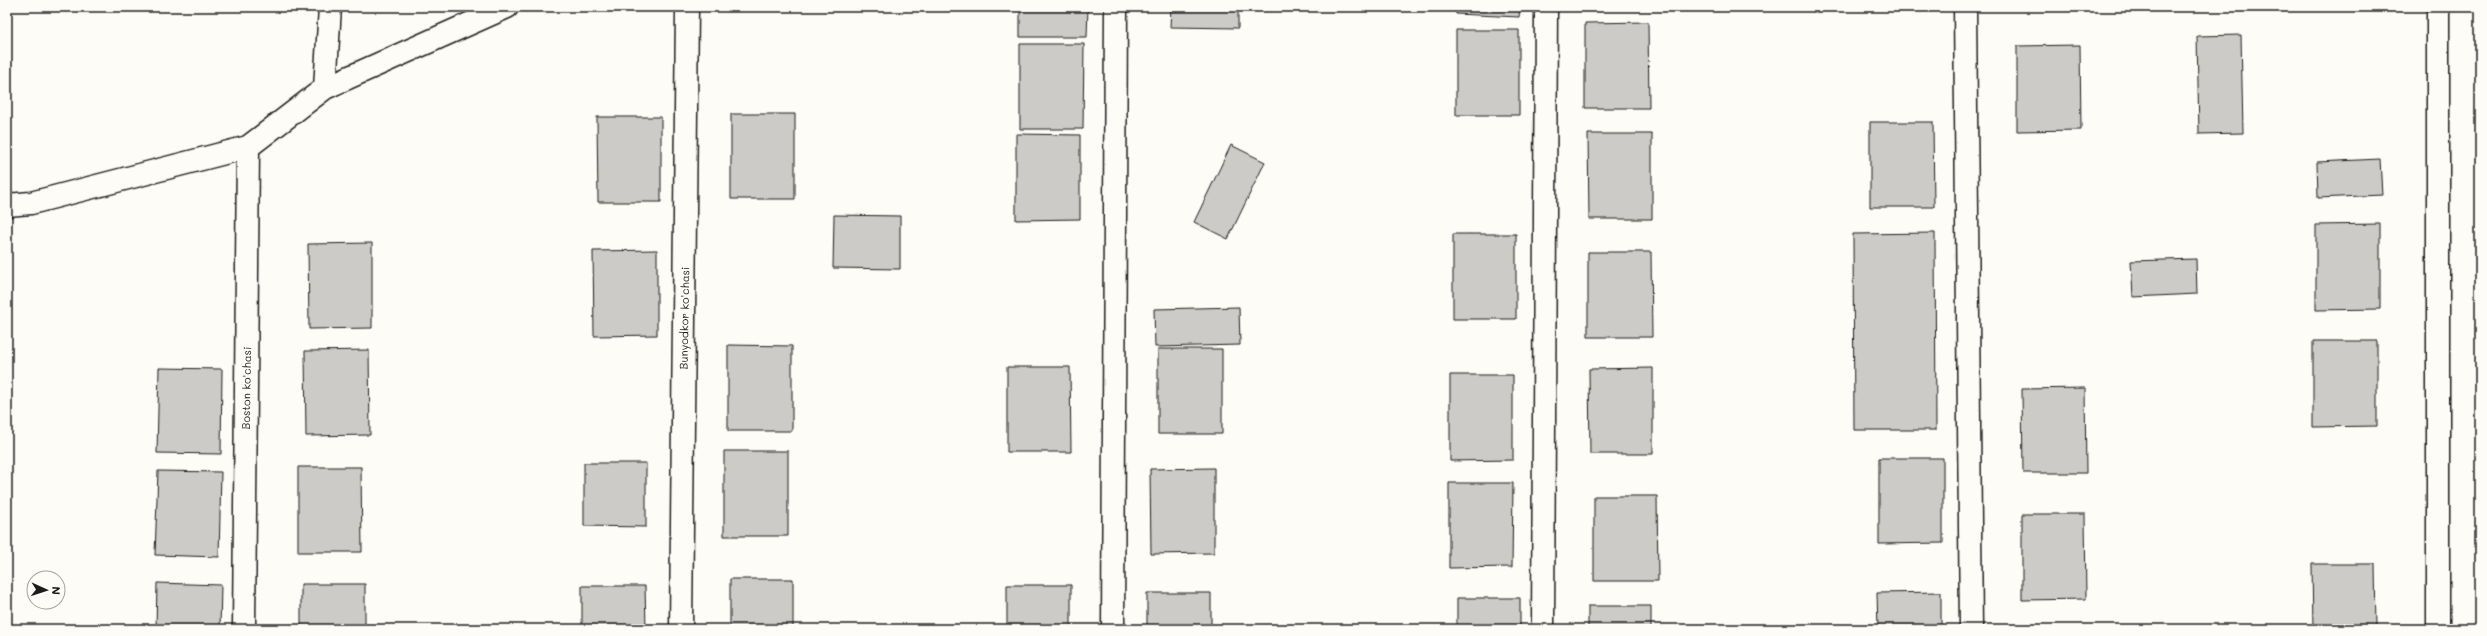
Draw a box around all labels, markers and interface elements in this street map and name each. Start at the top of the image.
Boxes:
street label: Bunyodkor ko'chasi [676,267,692,369]
street label: Boston ko'chasi [238,347,254,429]
north arrow [26,570,66,610]
text: N [49,586,64,595]

